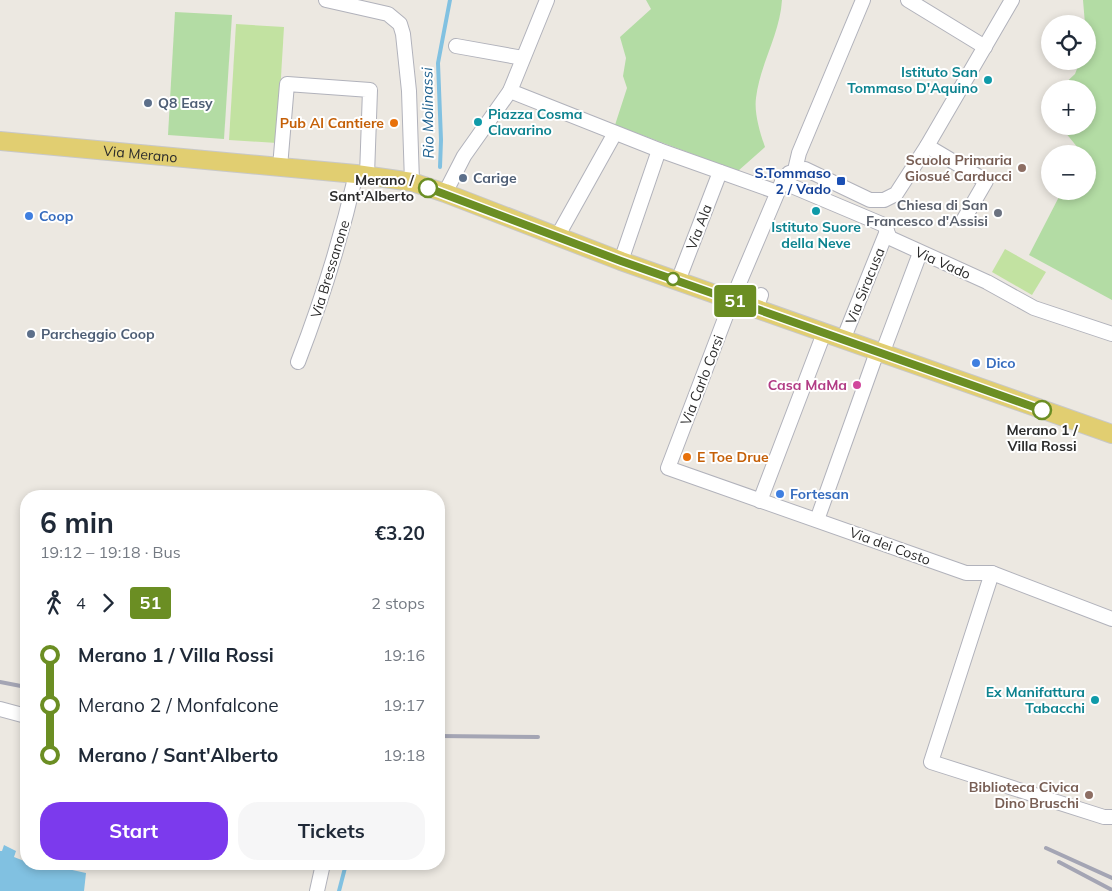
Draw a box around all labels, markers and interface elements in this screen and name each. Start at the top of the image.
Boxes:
map controls [1041,15,1096,200]
button: locate [1041,15,1096,70]
place label: Istituto San Tommaso D'Aquino [847,63,978,97]
water label: Rio Molinassi [417,67,438,159]
marker: Istituto San Tommaso D'Aquino [982,74,994,86]
button: + [1041,80,1096,135]
place label: Q8 Easy [158,94,213,112]
marker: Q8 Easy [142,97,154,109]
place label: Piazza Cosma Clavarino [488,105,583,139]
place label: Pub Al Cantiere [280,114,384,132]
marker: Piazza Cosma Clavarino [472,116,484,128]
marker: Pub Al Cantiere [388,117,400,129]
street label: Via Merano [102,142,178,166]
button: − [1041,145,1096,200]
place label: Scuola Primaria Giosué Carducci [905,151,1012,185]
marker: Scuola Primaria Giosué Carducci [1016,162,1028,174]
place label: S.Tommaso 2 / Vado [755,164,831,198]
place label: Carige [473,169,517,187]
place label: Merano / Sant'Alberto [329,171,415,205]
marker: Carige [457,172,469,184]
marker: S.Tommaso 2 / Vado [835,175,847,187]
marker: Merano / Sant'Alberto [418,178,438,198]
place label: Chiesa di San Francesco d'Assisi [866,196,988,230]
street label: Via Ala [682,202,716,252]
marker: Istituto Suore della Neve [810,205,822,217]
place label: Coop [39,207,74,225]
marker: Chiesa di San Francesco d'Assisi [992,207,1004,219]
marker: Coop [23,210,35,222]
street label: Via Bressanone [307,218,353,320]
place label: Istituto Suore della Neve [771,218,861,252]
street label: Via Vado [912,243,974,283]
street label: Via Siracusa [841,245,889,327]
unlabelled marker [666,272,680,286]
line badge: 51 [712,285,758,317]
text: 51 [724,289,746,312]
place label: Parcheggio Coop [41,325,155,343]
marker: Parcheggio Coop [25,328,37,340]
street label: Via Carlo Corsi [677,332,727,428]
place label: Dico [986,354,1016,372]
marker: Dico [970,357,982,369]
place label: Casa MaMa [768,376,847,394]
marker: Casa MaMa [851,379,863,391]
marker: Merano 1 / Villa Rossi [1032,400,1052,420]
place label: Merano 1 / Villa Rossi [1006,421,1078,455]
place label: E Toe Drue [697,448,769,466]
marker: E Toe Drue [681,451,693,463]
place label: Fortesan [790,485,849,503]
marker: Fortesan [774,488,786,500]
text: 6 min [40,505,114,540]
text: €3.20 [375,521,425,545]
street label: Via dei Costo [847,523,933,569]
text: 19:12 – 19:18 · Bus [40,542,181,562]
icon: walk [40,589,68,617]
icon: forward [94,589,122,617]
text: 51 [140,591,161,614]
text: 4 [76,593,86,613]
text: 2 stops [371,593,425,613]
text: Merano 1 / Villa Rossi [78,643,274,667]
text: 19:16 [383,645,425,665]
place label: Ex Manifattura Tabacchi [986,683,1085,717]
text: Merano 2 / Monfalcone [78,693,279,717]
marker: Ex Manifattura Tabacchi [1089,694,1101,706]
text: 19:17 [383,695,425,715]
text: Merano / Sant'Alberto [78,743,278,767]
text: 19:18 [383,745,425,765]
place label: Biblioteca Civica Dino Bruschi [969,778,1079,812]
marker: Biblioteca Civica Dino Bruschi [1083,789,1095,801]
button: Start [40,802,228,860]
button: Tickets [238,802,425,860]

